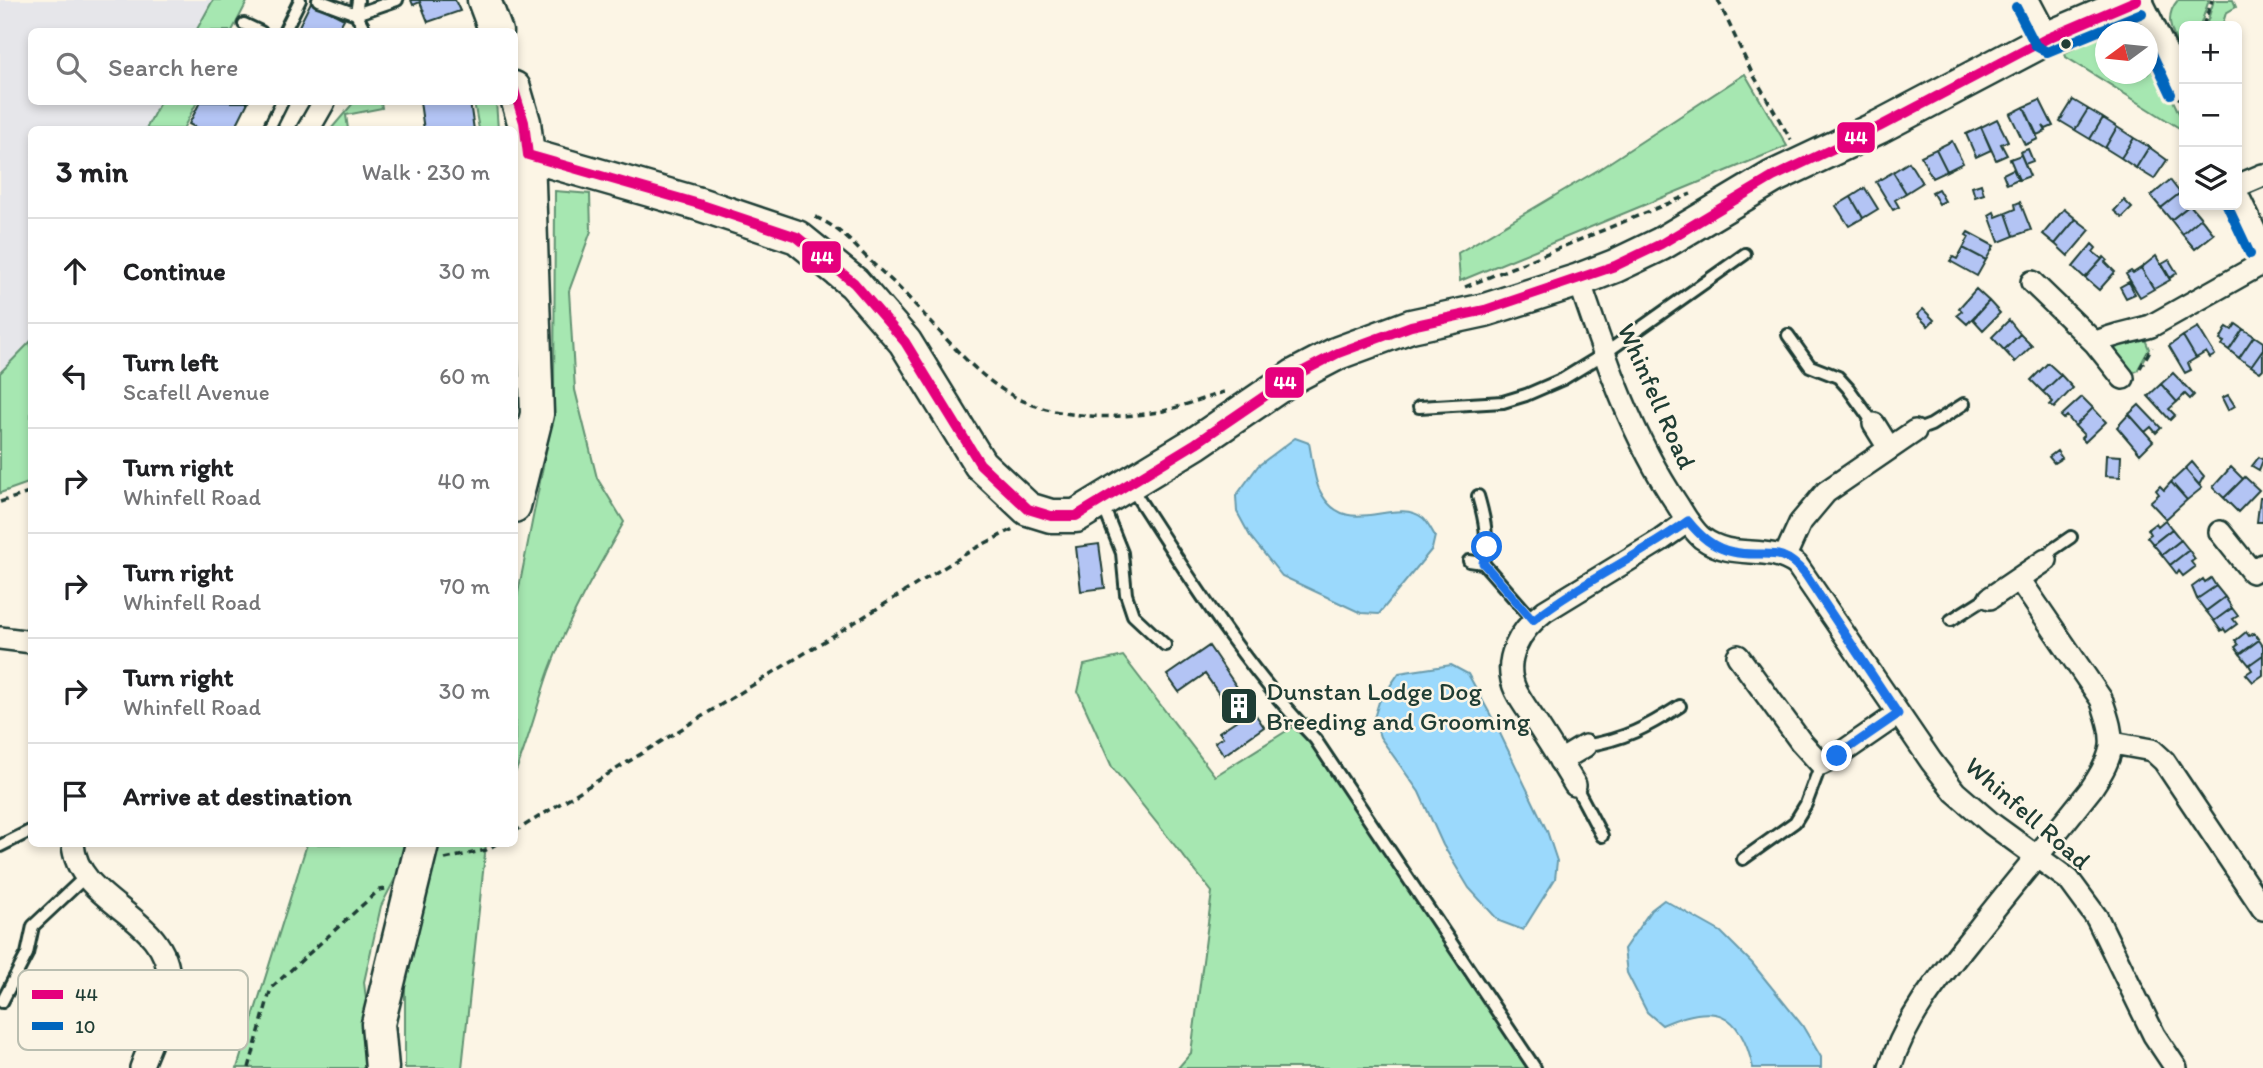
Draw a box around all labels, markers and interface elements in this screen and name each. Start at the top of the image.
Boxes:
north arrow [2095,21,2158,84]
map controls [2179,21,2242,210]
button: + [2179,21,2242,84]
search box [28,28,518,105]
unlabelled marker [2059,37,2073,51]
icon: search [52,48,90,86]
text: Search here [108,51,238,83]
button: − [2179,84,2242,147]
line badge: 44 [1836,121,1876,154]
text: 44 [1845,126,1868,149]
button: layers [2179,147,2242,210]
text: 3 min [56,153,128,190]
text: Walk · 230 m [362,158,490,186]
line badge: 44 [801,240,842,274]
text: 44 [811,246,834,269]
icon: ahead [56,252,94,290]
text: Continue [123,255,226,287]
text: 30 m [439,257,490,285]
street label: Whinfell Road [1611,318,1703,474]
text: Turn left [123,346,219,378]
icon: left [56,357,94,395]
text: 60 m [439,362,490,390]
line badge: 44 [1264,366,1305,399]
text: 44 [1274,371,1297,394]
text: Scafell Avenue [123,378,270,406]
text: Turn right [123,451,234,483]
icon: right [56,462,94,500]
text: 40 m [437,467,490,495]
text: Whinfell Road [123,483,261,511]
route start [1471,531,1502,562]
text: Turn right [123,556,234,588]
icon: right [56,567,94,605]
text: 70 m [440,572,490,600]
text: Whinfell Road [123,588,261,616]
text: Turn right [123,661,234,693]
icon: right [56,672,94,710]
place label: Dunstan Lodge Dog Breeding and Grooming [1266,675,1531,737]
text: 30 m [439,677,490,705]
building icon: Dunstan Lodge Dog Breeding and Grooming [1218,685,1260,727]
text: Whinfell Road [123,693,261,721]
route end [1821,740,1852,771]
street label: Whinfell Road [1959,750,2097,876]
icon: arrive [56,777,94,815]
text: Arrive at destination [123,780,352,812]
legend [18,970,248,1050]
text: 44 [75,983,98,1006]
text: 10 [75,1015,96,1038]

